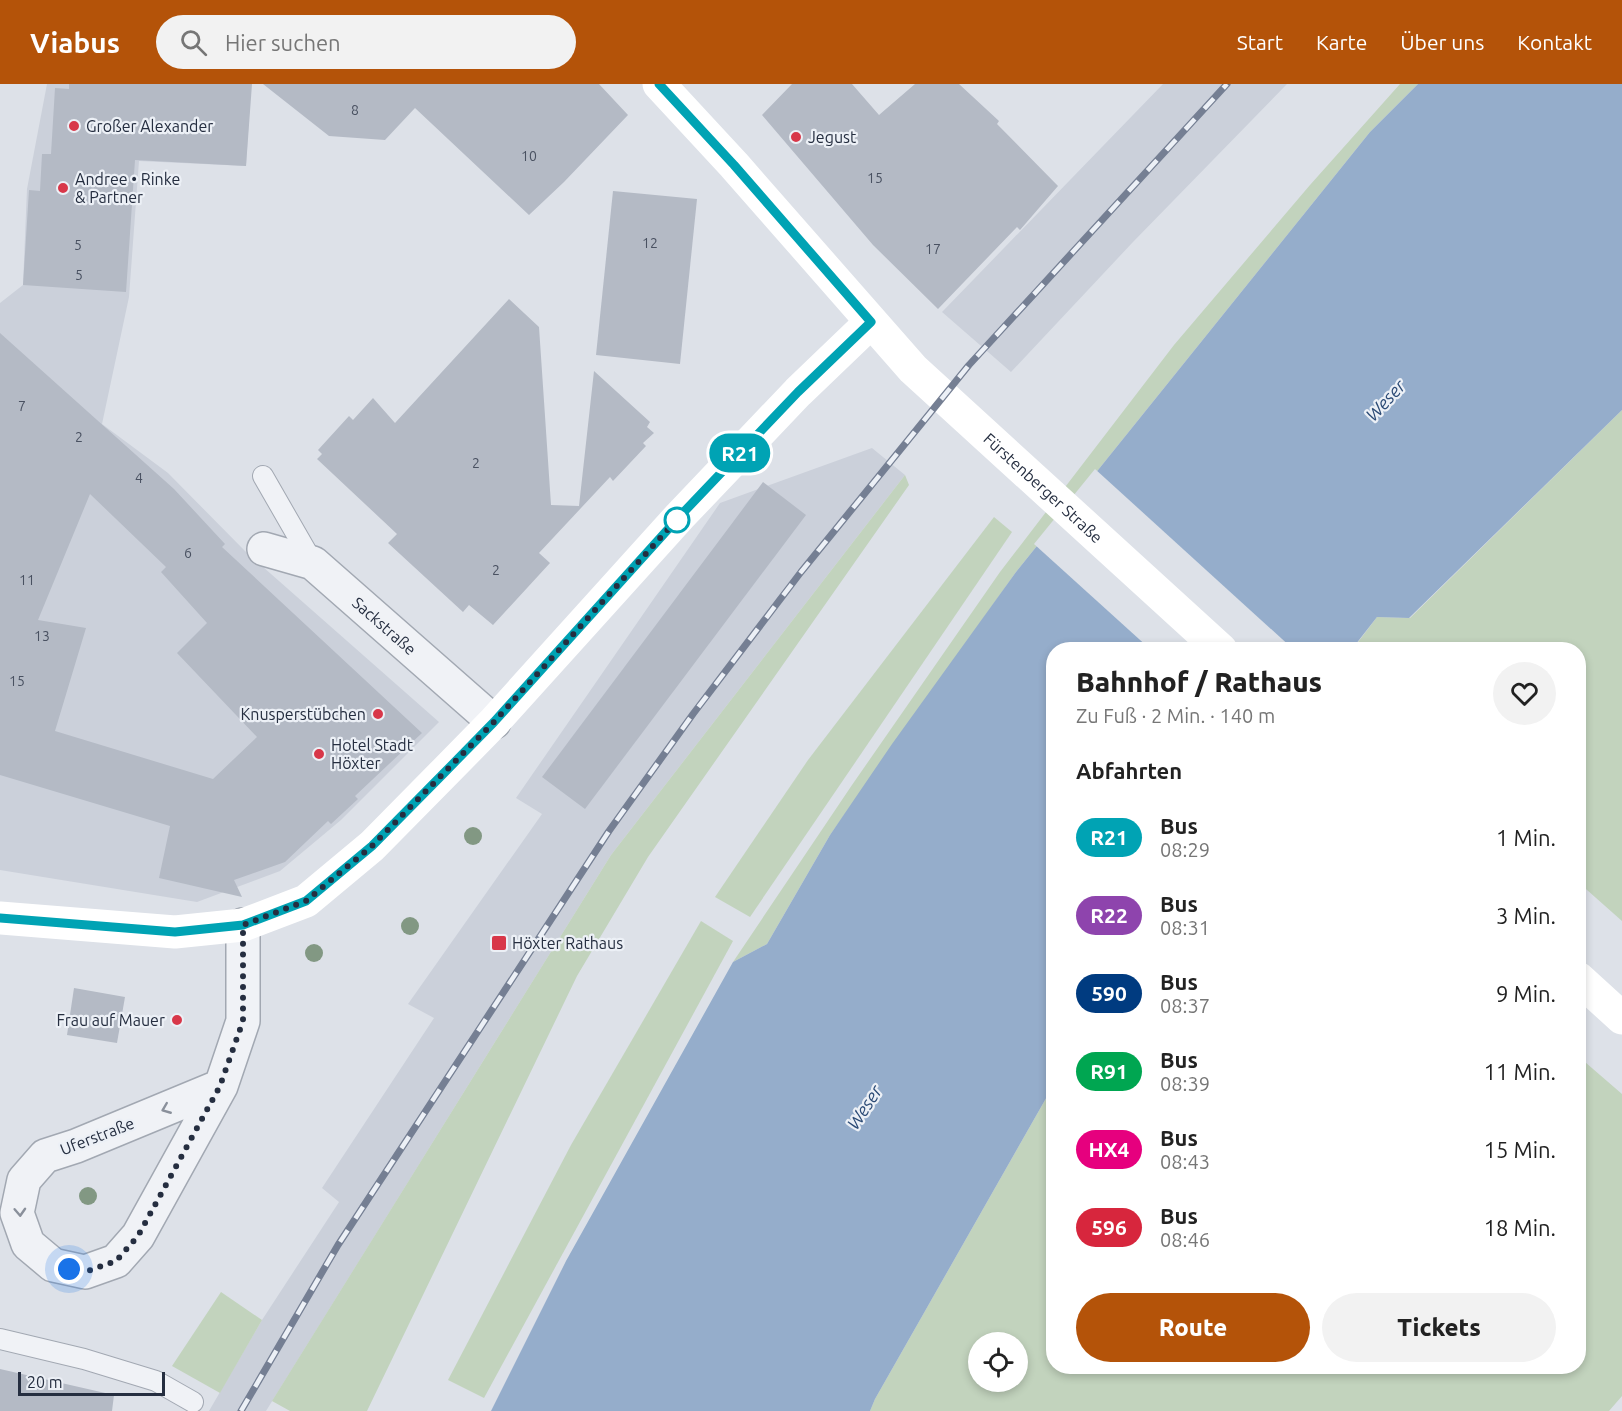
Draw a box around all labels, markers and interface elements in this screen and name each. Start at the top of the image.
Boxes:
search box [156,15,576,69]
icon: search [177,26,210,59]
text: Viabus [30,27,120,58]
text: Hier suchen [225,30,341,55]
text: Start [1237,30,1283,54]
text: Karte [1316,30,1367,54]
text: Über uns [1400,30,1484,54]
text: Kontakt [1517,30,1592,54]
house number: 8 [351,102,359,118]
place label: Großer Alexander [86,117,213,135]
marker: Großer Alexander [67,119,81,133]
place label: Jegust [808,128,857,146]
marker: Jegust [789,130,803,144]
house number: 10 [521,148,537,164]
place label: Andree • Rinke & Partner [75,170,180,206]
house number: 15 [867,170,883,186]
marker: Andree • Rinke & Partner [56,181,70,195]
house number: 12 [642,235,658,251]
house number: 5 [74,237,82,253]
house number: 17 [925,241,941,257]
house number: 5 [75,267,83,283]
water label: Weser [1361,375,1410,425]
house number: 7 [18,398,26,414]
house number: 2 [75,429,83,445]
street label: Fürstenberger Straße [980,429,1106,546]
line badge: R21 [706,434,774,472]
text: R21 [721,441,759,465]
house number: 2 [472,455,480,471]
house number: 4 [135,470,143,486]
unlabelled marker [664,507,690,533]
house number: 6 [184,545,192,561]
house number: 2 [492,562,500,578]
house number: 11 [19,572,35,588]
street label: Sackstraße [349,593,420,658]
house number: 13 [34,628,50,644]
button: heart [1493,662,1556,725]
text: Bahnhof / Rathaus [1076,666,1322,697]
house number: 15 [9,673,25,689]
text: Zu Fuß · 2 Min. · 140 m [1076,704,1275,727]
place label: Knusperstübchen [241,705,366,723]
marker: Knusperstübchen [371,707,385,721]
place label: Hotel Stadt Höxter [331,736,414,772]
marker: Hotel Stadt Höxter [312,747,326,761]
text: Abfahrten [1076,758,1182,783]
text: Bus [1160,813,1198,838]
text: R21 [1090,825,1128,849]
text: 1 Min. [1496,825,1556,850]
text: 08:29 [1160,838,1210,861]
text: Bus [1160,891,1198,916]
text: R22 [1090,903,1128,927]
text: 3 Min. [1496,903,1556,928]
text: 08:31 [1160,916,1210,939]
marker: Höxter Rathaus [490,934,508,952]
place label: Höxter Rathaus [512,934,623,952]
text: Bus [1160,969,1198,994]
text: 590 [1091,981,1127,1005]
text: 9 Min. [1496,981,1556,1006]
text: 08:37 [1160,994,1210,1017]
place label: Frau auf Mauer [57,1011,165,1029]
marker: Frau auf Mauer [170,1013,184,1027]
text: Bus [1160,1047,1198,1072]
text: R91 [1090,1059,1128,1083]
text: 11 Min. [1484,1059,1556,1084]
text: 08:39 [1160,1072,1210,1095]
water label: Weser [842,1080,886,1133]
one-way arrow [162,1102,173,1114]
street label: Uferstraße [57,1114,137,1158]
text: Bus [1160,1125,1198,1150]
text: HX4 [1089,1137,1129,1161]
text: 15 Min. [1484,1137,1556,1162]
text: 08:43 [1160,1150,1210,1173]
text: Bus [1160,1203,1198,1228]
one-way arrow [13,1208,26,1217]
text: 596 [1091,1215,1127,1239]
text: 18 Min. [1484,1215,1556,1240]
text: 08:46 [1160,1228,1210,1251]
your location [54,1254,84,1284]
button: Route [1076,1293,1310,1362]
button: Tickets [1322,1293,1556,1362]
map controls [968,1332,1028,1392]
button: locate [968,1332,1028,1392]
scale bar [18,1369,165,1396]
text: 20 m [27,1373,63,1391]

